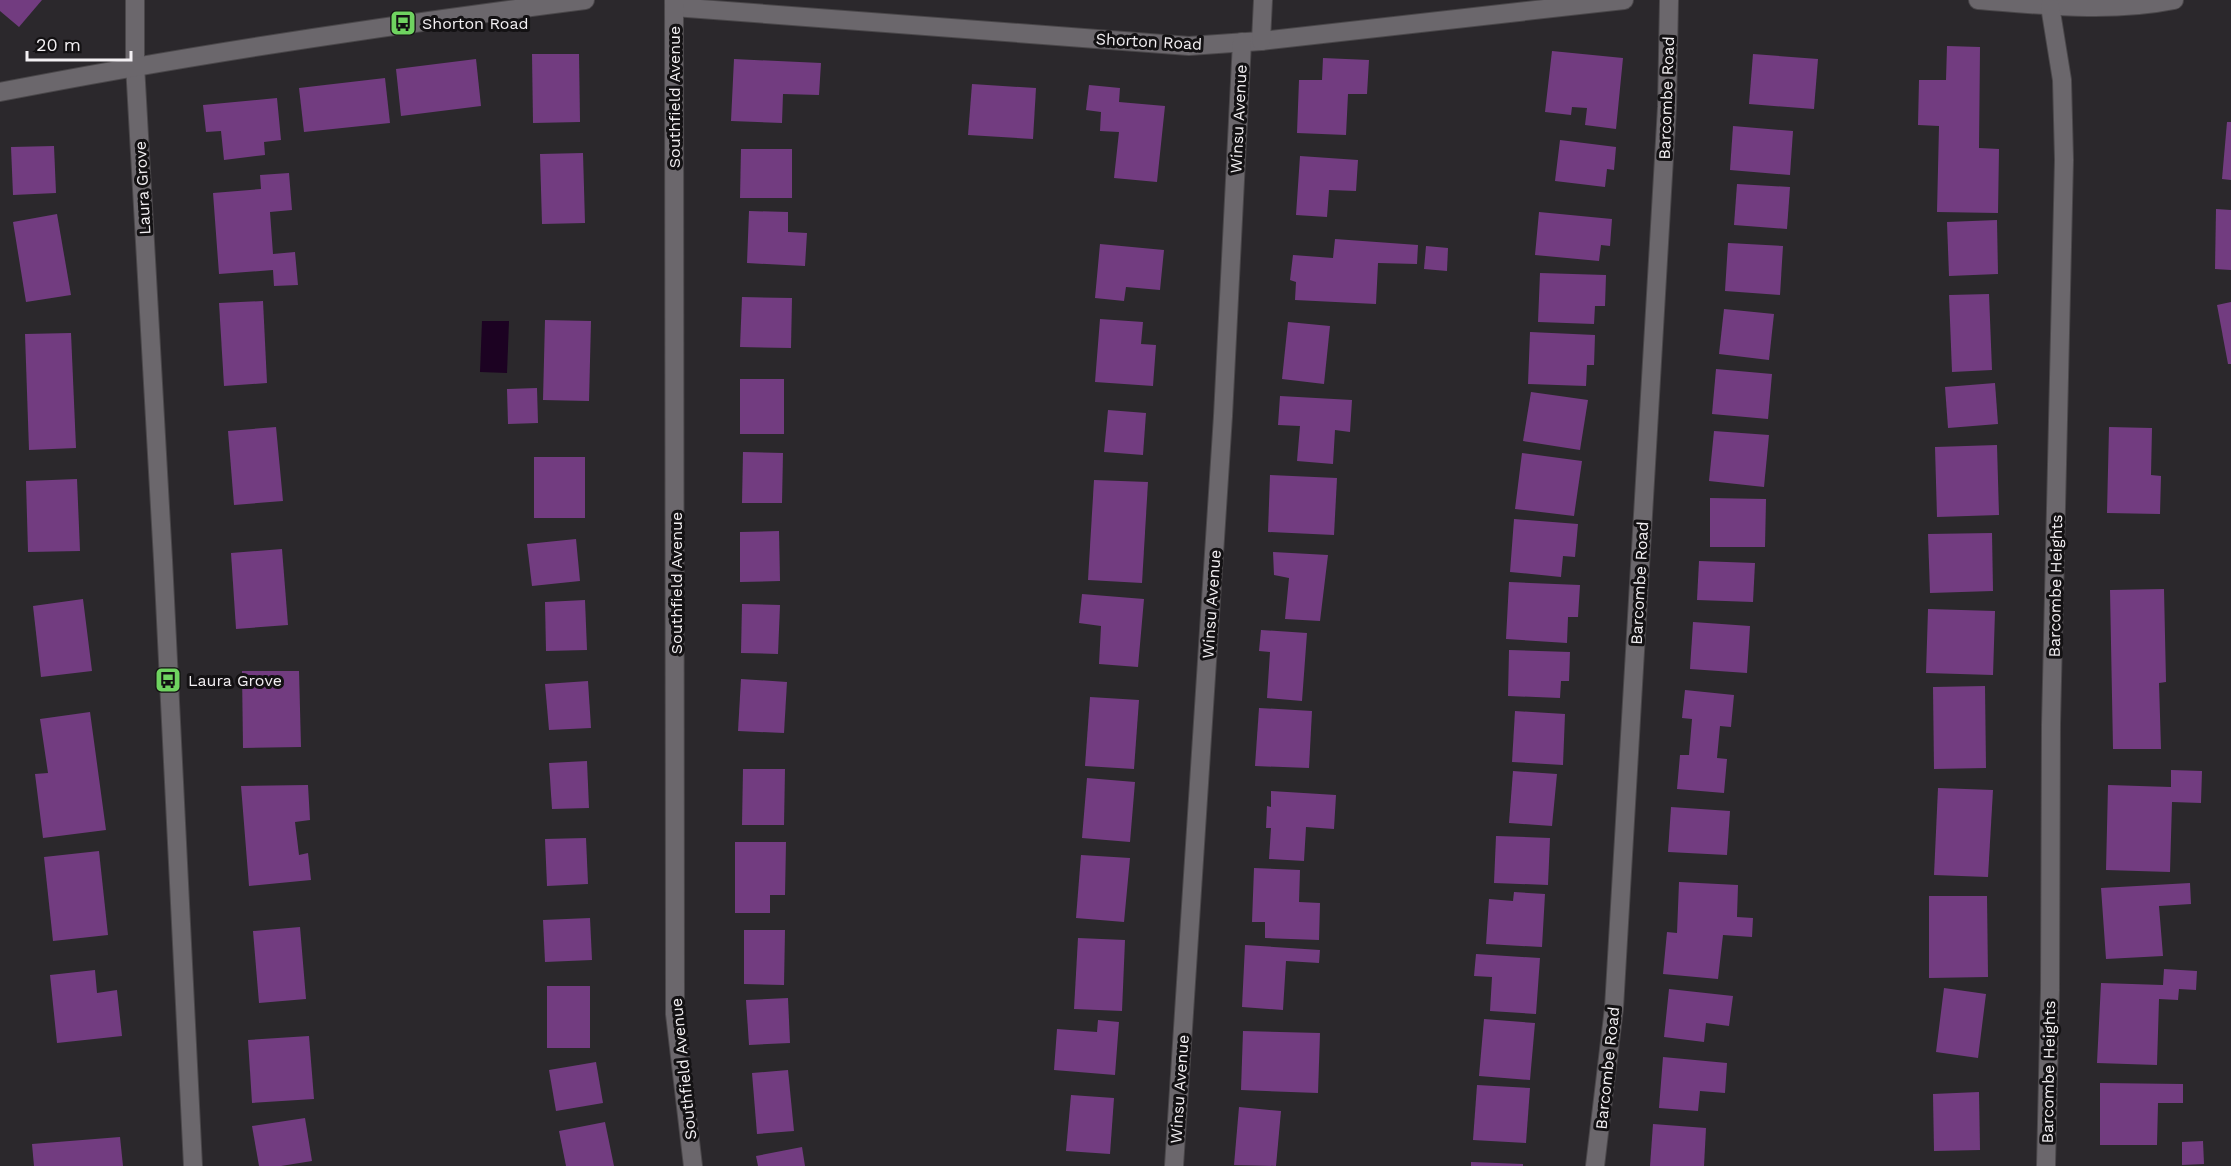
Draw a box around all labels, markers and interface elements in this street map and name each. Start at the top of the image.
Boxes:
bus stop icon: Shorton Road [388,8,418,38]
place label: Shorton Road [422,14,529,33]
scale bar [27,24,130,62]
street label: Southfield Avenue [665,26,684,168]
street label: Shorton Road [1095,29,1203,54]
text: 20 m [36,34,81,55]
street label: Barcombe Road [1655,36,1678,160]
street label: Winsu Avenue [1226,64,1251,174]
street label: Laura Grove [131,141,154,235]
street label: Southfield Avenue [667,512,686,654]
street label: Barcombe Heights [2045,514,2066,658]
street label: Barcombe Road [1627,521,1652,645]
street label: Winsu Avenue [1198,549,1225,659]
bus stop icon: Laura Grove [153,665,183,695]
place label: Laura Grove [188,671,282,690]
street label: Southfield Avenue [667,997,700,1141]
street label: Barcombe Heights [2038,1000,2059,1144]
street label: Barcombe Road [1592,1006,1623,1130]
street label: Winsu Avenue [1166,1034,1193,1144]

